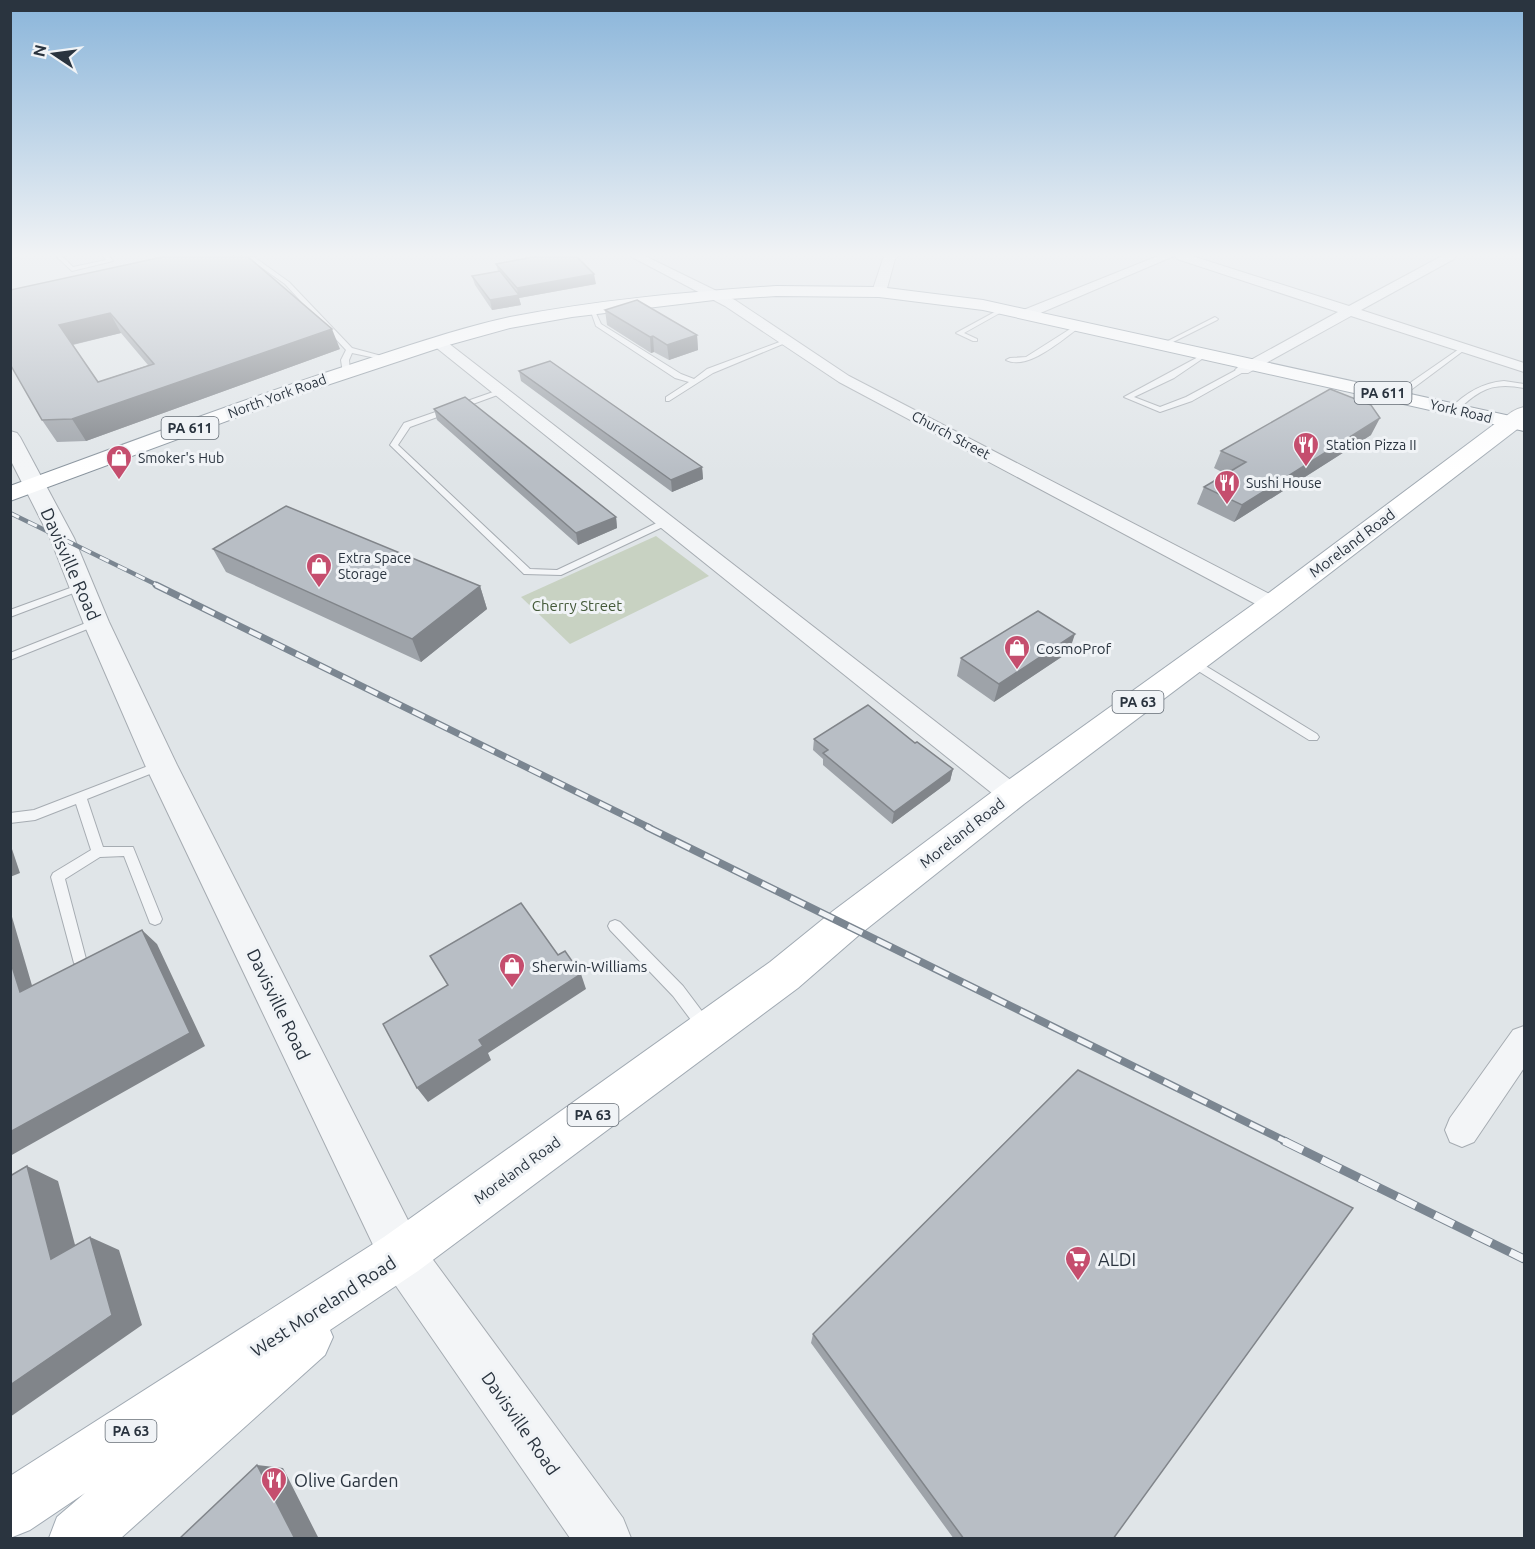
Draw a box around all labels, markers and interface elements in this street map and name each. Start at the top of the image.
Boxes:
north arrow [24,24,84,84]
text: N [29,43,49,58]
street label: North York Road [226,371,328,421]
road number: PA 611 [1354,382,1412,404]
street label: York Road [1428,396,1494,426]
street label: Church Street [909,408,993,463]
road number: PA 611 [162,417,219,439]
restaurant icon: Station Pizza II [1291,430,1321,468]
place label: Station Pizza II [1326,437,1417,453]
shop icon: Smoker's Hub [104,443,134,481]
place label: Smoker's Hub [138,450,224,466]
restaurant icon: Sushi House [1212,468,1242,506]
place label: Sushi House [1246,475,1322,491]
street label: Davisville Road [37,505,105,623]
street label: Moreland Road [1306,505,1398,581]
place label: Extra Space Storage [338,550,411,582]
shop icon: Extra Space Storage [304,551,334,589]
park label: Cherry Street [532,597,622,614]
shop icon: CosmoProf [1002,633,1032,671]
place label: CosmoProf [1036,640,1112,657]
road number: PA 63 [1112,691,1164,713]
street label: Moreland Road [916,795,1008,871]
street label: Davisville Road [243,945,315,1063]
shop icon: Sherwin-Williams [497,951,527,989]
place label: Sherwin-Williams [532,958,647,975]
road number: PA 63 [568,1104,618,1126]
street label: Moreland Road [470,1133,564,1207]
supermarket icon: ALDI [1063,1244,1093,1282]
place label: ALDI [1098,1249,1136,1269]
street label: West Moreland Road [247,1252,399,1360]
street label: Davisville Road [478,1368,564,1478]
road number: PA 63 [106,1420,156,1442]
restaurant icon: Olive Garden [259,1465,289,1503]
place label: Olive Garden [294,1470,399,1490]

